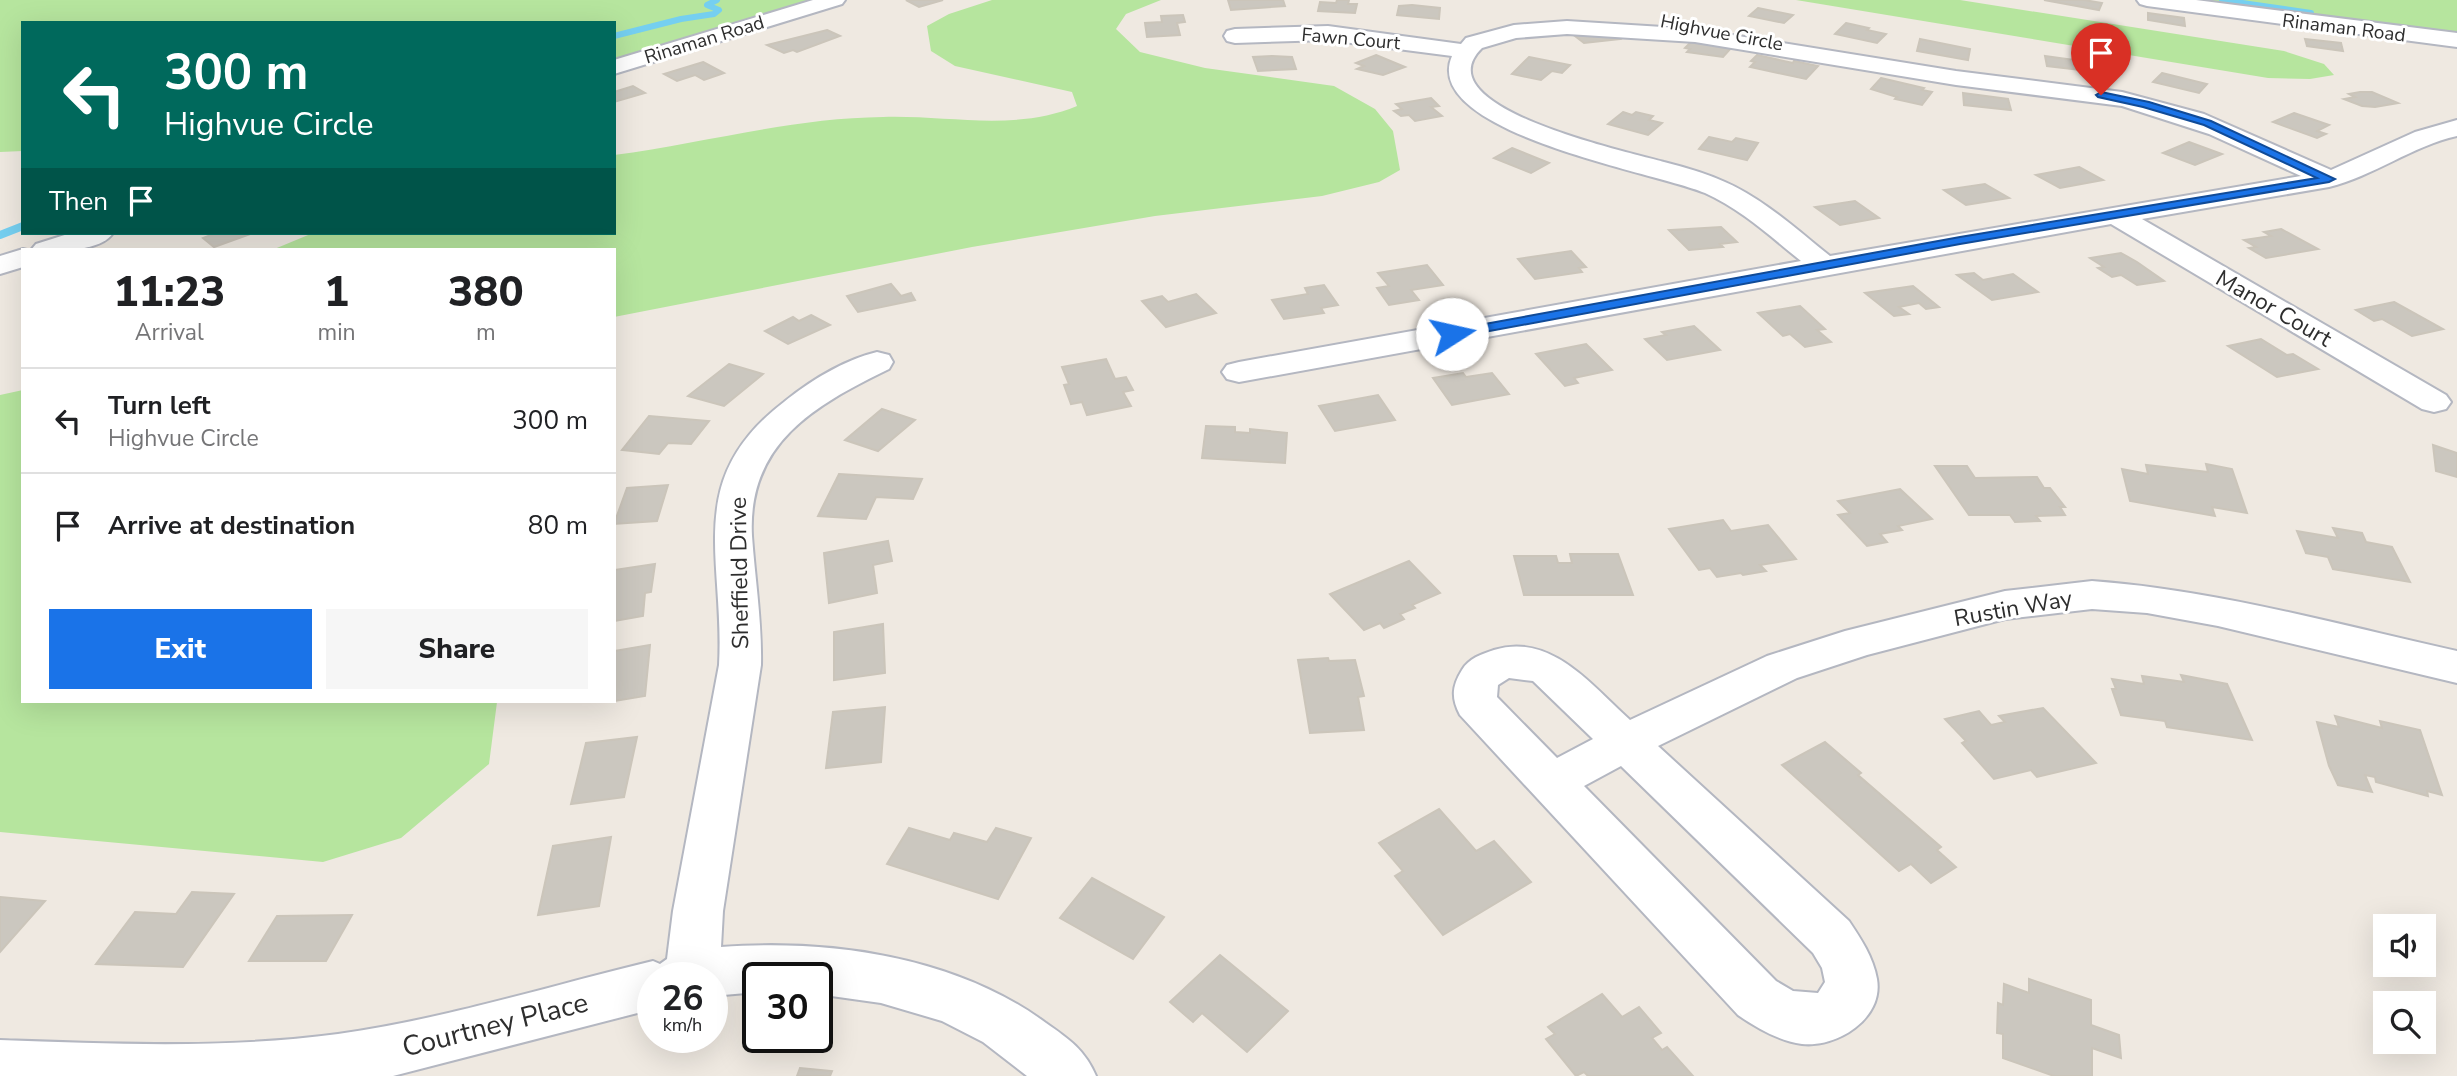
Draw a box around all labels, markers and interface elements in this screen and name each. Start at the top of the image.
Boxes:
street label: Highvue Circle [1658,8,1785,58]
street label: Rinaman Road [2281,8,2407,48]
street label: Rinaman Road [641,9,767,71]
street label: Fawn Court [1300,22,1402,56]
pin [2071,23,2131,95]
icon: arrive [2082,34,2120,72]
text: 300 m [164,39,308,106]
icon: left [49,49,140,140]
text: Highvue Circle [164,103,374,146]
icon: arrive [122,182,160,220]
text: Then [49,184,108,219]
street label: Manor Court [2210,263,2338,355]
text: 11:23 [113,264,225,321]
text: 1 [324,264,349,321]
text: 380 [448,264,524,321]
position arrow [1415,297,1489,371]
text: Arrival [135,317,204,348]
text: min [318,317,356,348]
text: m [476,317,496,348]
text: Turn left [108,388,211,423]
icon: left [49,402,87,440]
text: 300 m [512,403,588,438]
text: Highvue Circle [108,423,259,454]
street label: Sheffield Drive [723,497,756,649]
icon: arrive [49,507,87,545]
text: Arrive at destination [108,508,355,543]
text: 80 m [528,508,588,543]
street label: Rustin Way [1952,583,2075,634]
button: Exit [49,609,312,689]
button: Share [326,609,588,689]
map controls [2373,914,2436,1054]
button: sound [2373,914,2436,977]
speed limit sign: 30 [742,962,833,1053]
text: 26 [661,975,704,1022]
street label: Courtney Place [398,984,592,1066]
button: search [2373,991,2436,1054]
text: km/h [663,1013,702,1037]

